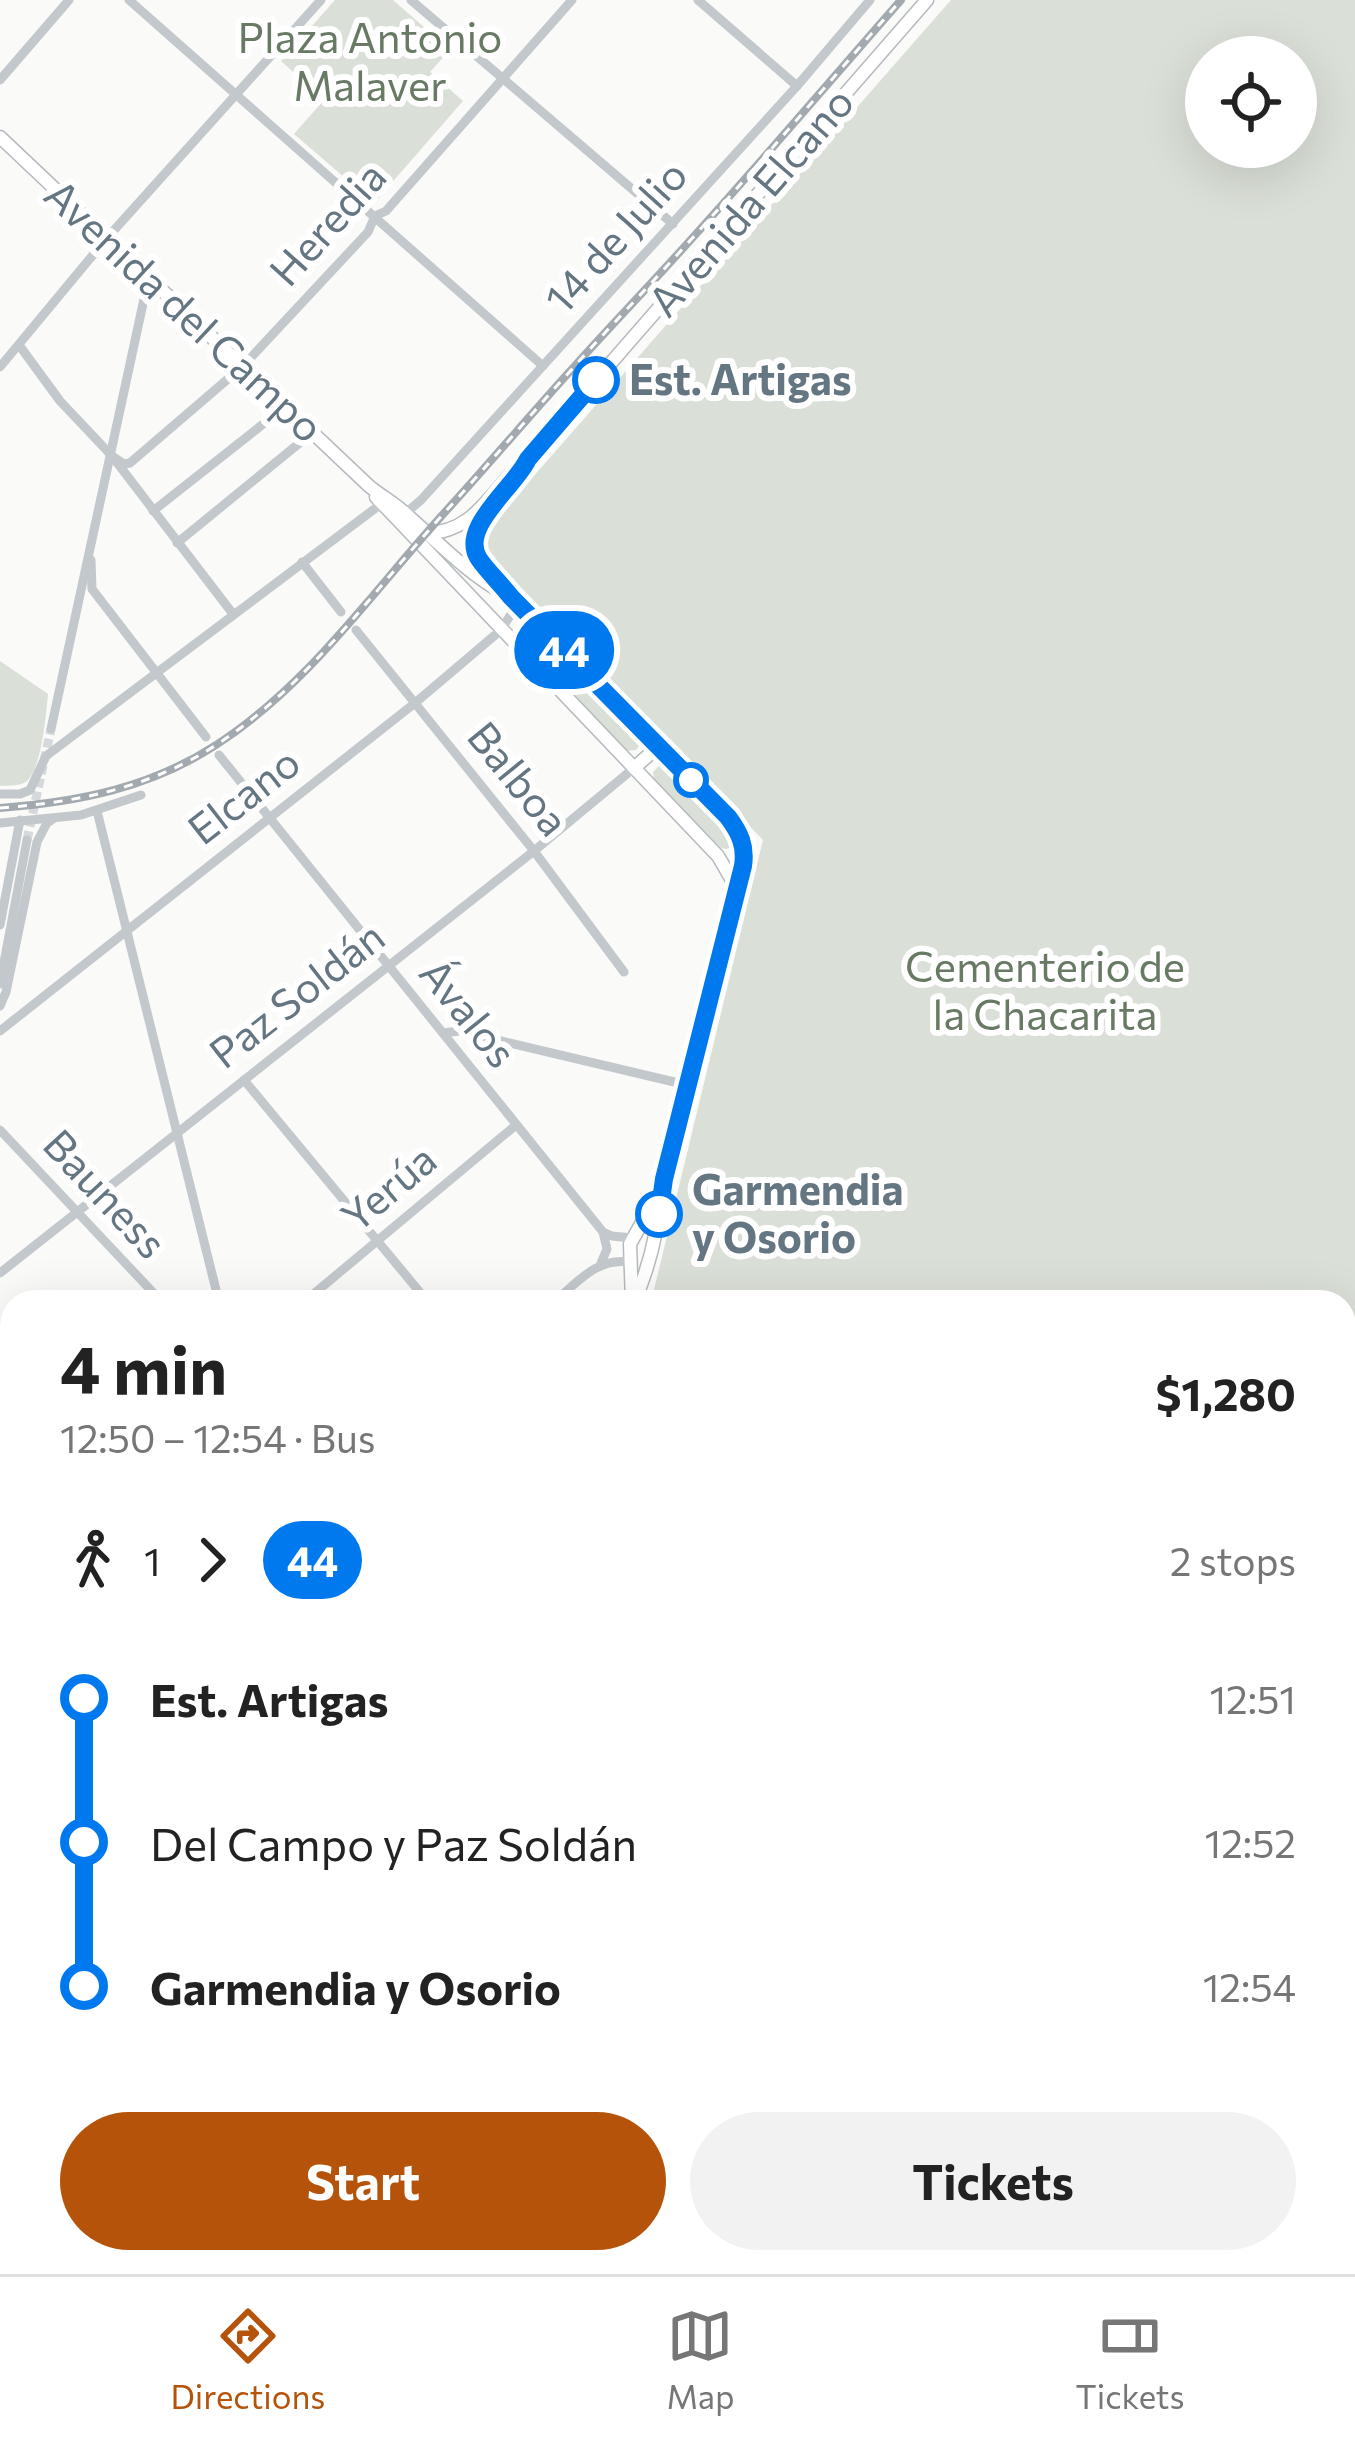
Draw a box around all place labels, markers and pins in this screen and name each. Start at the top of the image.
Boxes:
place label: Est. Artigas [629,352,852,404]
marker: Est. Artigas [574,358,618,402]
unlabelled marker [675,764,707,796]
place label: Garmendia y Osorio [692,1162,904,1262]
marker: Garmendia y Osorio [637,1192,681,1236]

